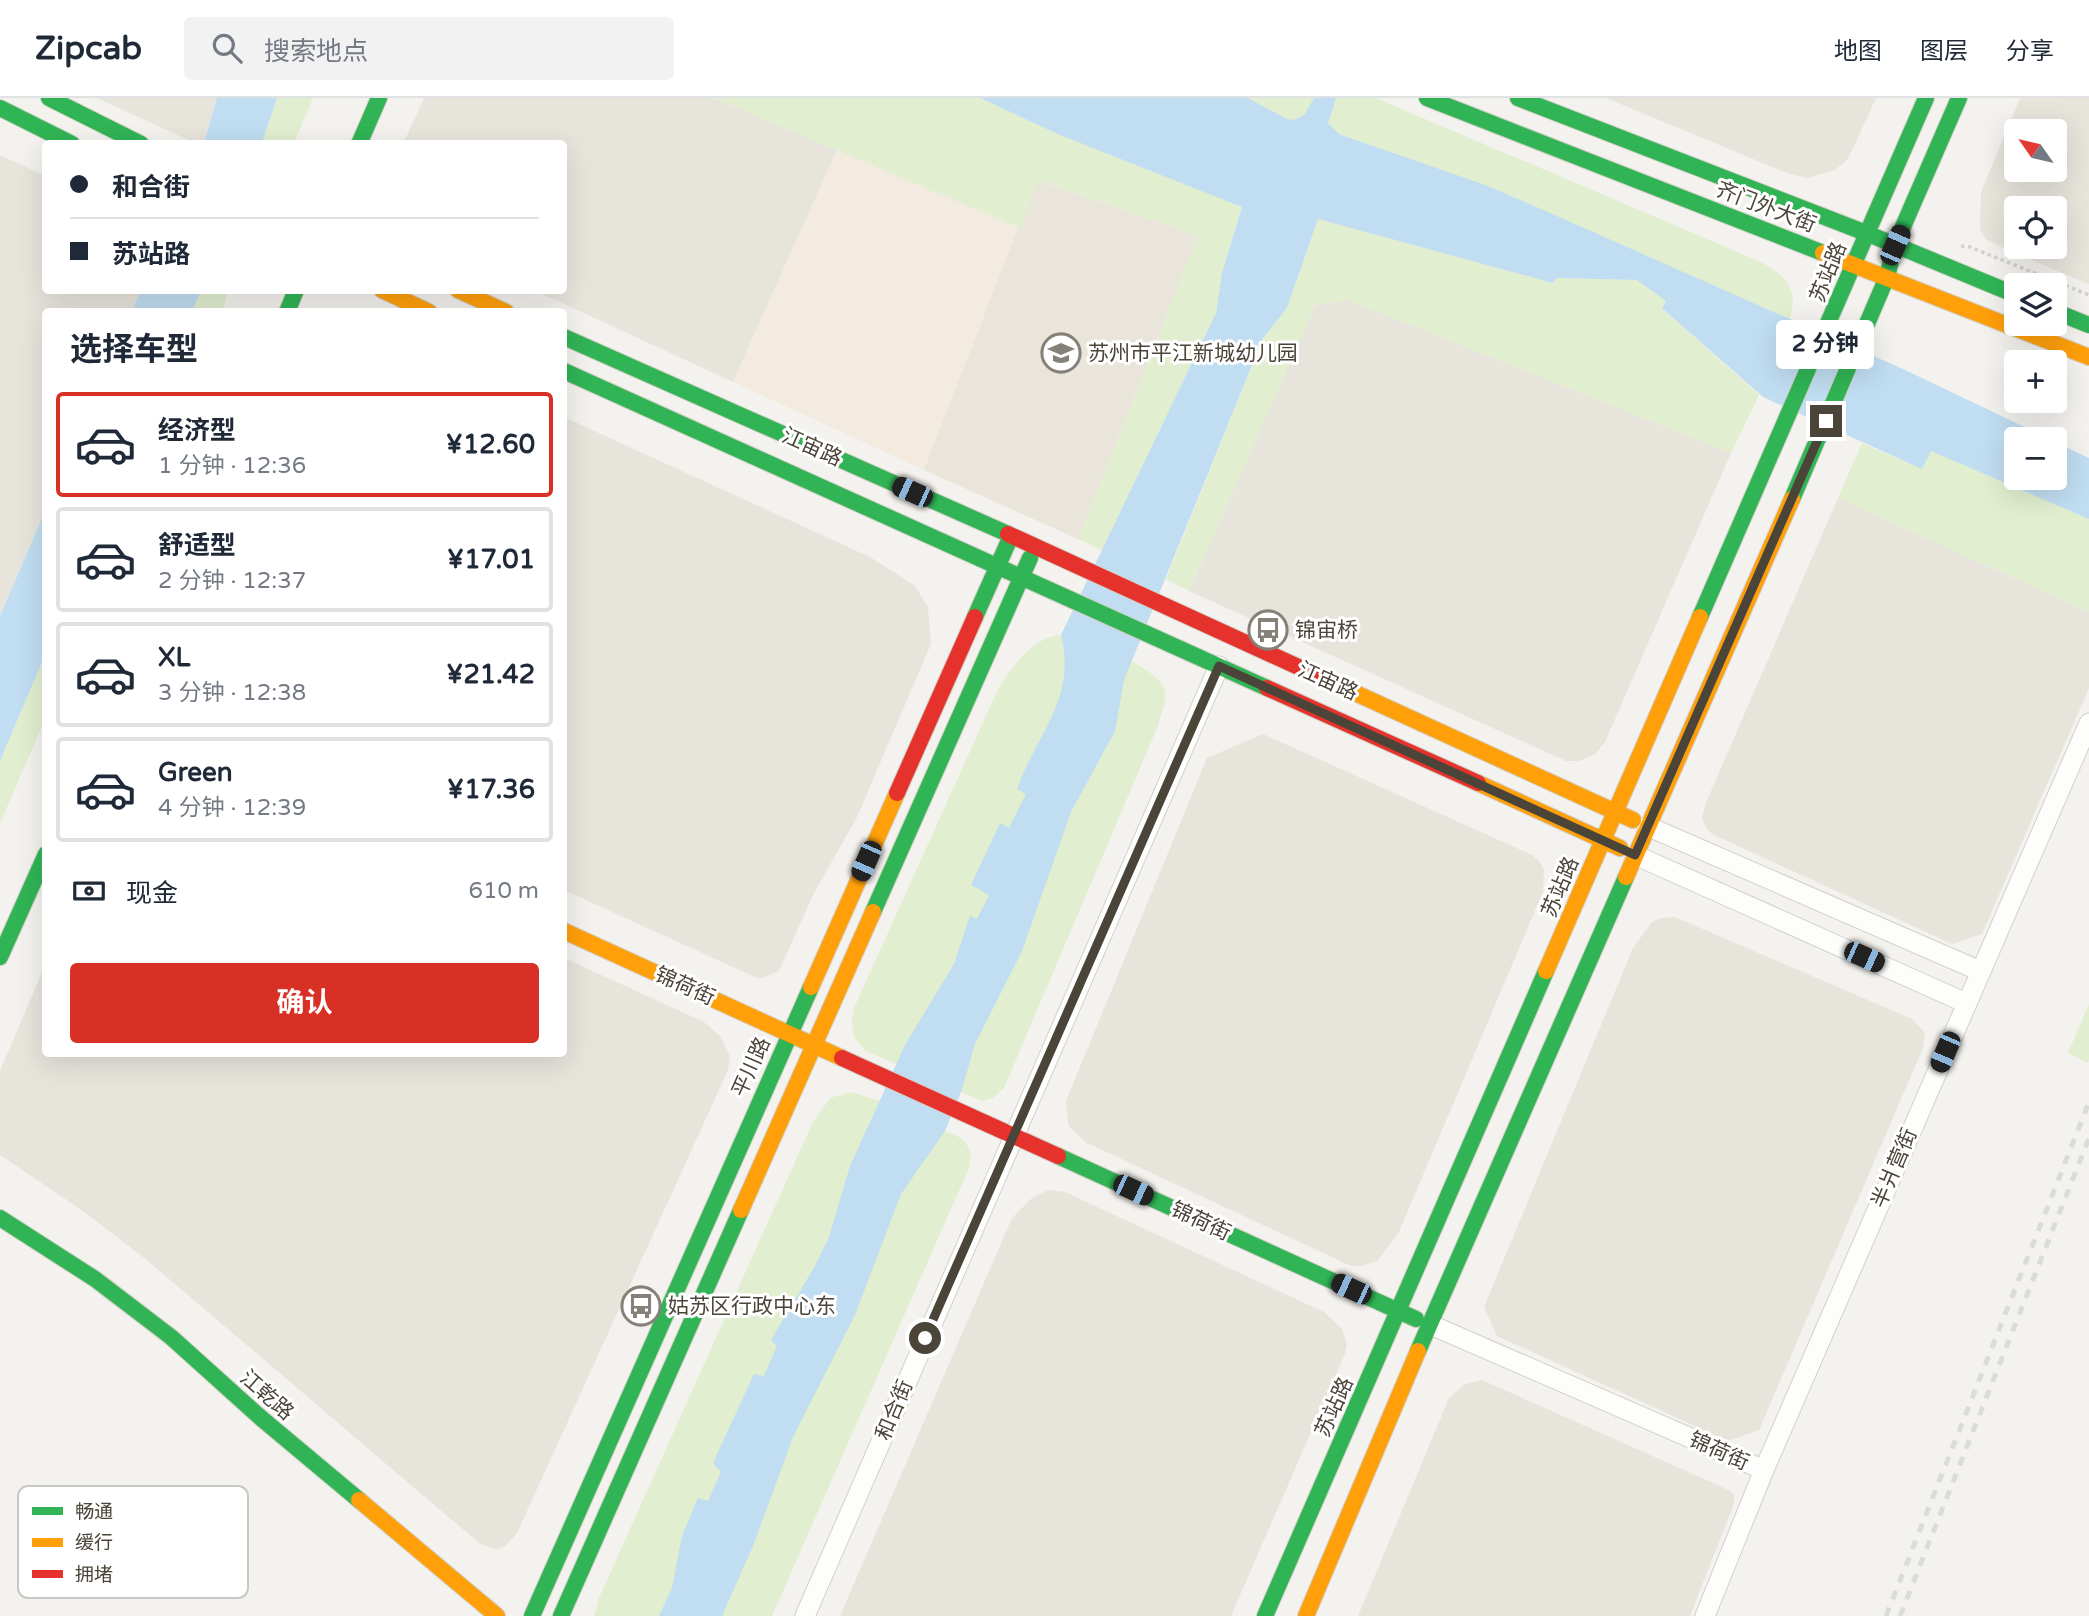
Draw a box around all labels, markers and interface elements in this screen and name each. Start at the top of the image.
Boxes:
search box [184,17,674,80]
text: Zipcab [35,29,142,68]
icon: search [208,29,246,67]
text: 搜索地点 [264,36,368,67]
text: 地图 [1834,37,1882,66]
text: 图层 [1920,37,1968,66]
text: 分享 [2006,37,2054,66]
north arrow [2004,119,2067,182]
map controls [2004,119,2067,490]
text: 和合街 [112,172,190,203]
street label: 齐门外大街 [1712,177,1819,238]
button: locate [2004,196,2067,259]
car [1877,222,1914,268]
street label: 苏站路 [1805,238,1852,306]
text: 苏站路 [112,239,190,270]
button: layers [2004,273,2067,336]
callout: 2 分钟 [1777,320,1875,368]
text: 2 分钟 [1792,330,1858,358]
text: 选择车型 [70,331,198,369]
school or university icon: 苏州市平江新城幼儿园 [1040,332,1082,374]
place label: 苏州市平江新城幼儿园 [1088,341,1298,366]
button: + [2004,350,2067,413]
route end [1810,405,1842,437]
icon: car [74,413,137,476]
text: 经济型 [158,415,236,446]
street label: 江宙路 [778,423,846,472]
button: − [2004,427,2067,490]
text: ¥12.60 [446,429,535,460]
text: 1 分钟 · 12:36 [158,452,306,480]
car [889,474,936,510]
icon: car [74,528,137,591]
text: 舒适型 [158,530,236,561]
text: ¥17.01 [447,544,535,575]
text: 2 分钟 · 12:37 [158,567,306,595]
bus stop icon: 锦宙桥 [1247,609,1289,651]
place label: 锦宙桥 [1295,618,1358,643]
text: XL [158,642,190,673]
icon: car [74,643,137,706]
street label: 江宙路 [1294,657,1362,706]
text: ¥21.42 [446,659,535,690]
text: 3 分钟 · 12:38 [158,679,306,707]
text: Green [158,757,233,788]
icon: car [74,758,137,821]
text: ¥17.36 [447,774,535,805]
text: 4 分钟 · 12:39 [158,794,306,822]
car [848,838,885,884]
street label: 苏站路 [1537,853,1584,921]
icon: cash [70,872,108,910]
text: 610 m [469,877,539,905]
text: 现金 [126,878,178,909]
car [1841,939,1888,975]
street label: 锦荷街 [651,962,719,1011]
button: 确认 [70,963,539,1043]
car [1928,1029,1963,1075]
street label: 平川路 [727,1033,776,1101]
street label: 半爿营街 [1867,1125,1922,1212]
car [1110,1172,1157,1208]
street label: 锦荷街 [1167,1197,1235,1246]
car [1328,1271,1375,1307]
bus stop icon: 姑苏区行政中心东 [620,1285,662,1327]
place label: 姑苏区行政中心东 [668,1294,836,1319]
route start [909,1322,941,1354]
street label: 江乾路 [235,1365,299,1425]
street label: 苏站路 [1310,1373,1359,1441]
street label: 和合街 [871,1376,918,1444]
street label: 锦荷街 [1685,1427,1753,1476]
legend [18,1486,248,1598]
text: 畅通 [75,1501,113,1523]
text: 缓行 [75,1532,113,1554]
text: 拥堵 [75,1564,113,1586]

